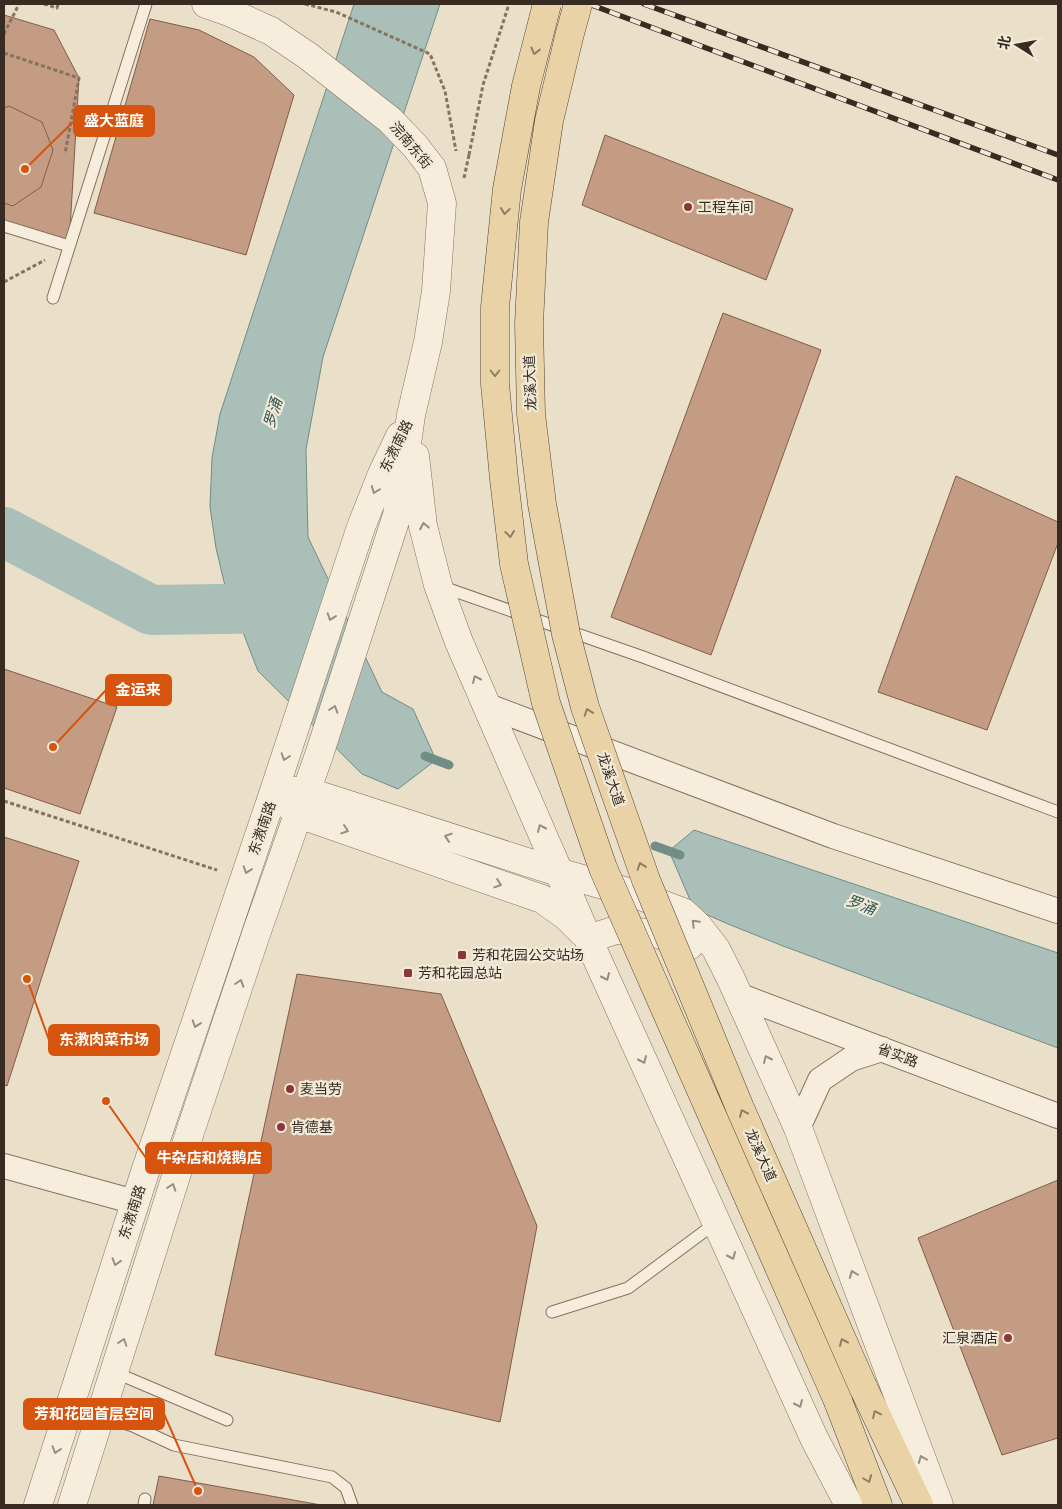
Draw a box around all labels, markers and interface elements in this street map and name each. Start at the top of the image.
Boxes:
north arrow [992,20,1042,70]
text: 北 [994,34,1014,51]
one-way arrow [530,47,541,56]
callout: 盛大蓝庭 [74,106,154,136]
text: 盛大蓝庭 [84,111,144,130]
street label: 浣南东街 [386,118,436,172]
place label: 工程车间 [698,198,754,216]
marker: 工程车间 [682,201,694,213]
one-way arrow [500,207,511,215]
street label: 龙溪大道 [520,355,540,411]
one-way arrow [490,369,500,377]
water label: 罗涌 [259,394,287,430]
street label: 东漖南路 [376,417,416,475]
one-way arrow [371,486,381,494]
one-way arrow [419,521,429,530]
one-way arrow [504,531,515,539]
one-way arrow [327,613,337,621]
callout: 金运来 [106,675,171,705]
one-way arrow [471,675,482,684]
text: 金运来 [115,680,161,699]
one-way arrow [329,705,339,713]
one-way arrow [583,709,593,717]
street label: 龙溪大道 [593,750,629,808]
one-way arrow [281,753,291,761]
street label: 东漖南路 [244,799,280,857]
one-way arrow [537,824,548,833]
one-way arrow [340,825,348,835]
one-way arrow [444,832,452,842]
one-way arrow [637,862,647,870]
one-way arrow [243,866,253,874]
one-way arrow [493,878,502,888]
water label: 罗涌 [844,890,880,919]
one-way arrow [692,920,701,929]
place label: 芳和花园公交站场 [472,946,584,964]
marker: 芳和花园公交站场 [456,949,468,961]
place label: 芳和花园总站 [418,964,502,982]
marker: 芳和花园总站 [402,967,414,979]
one-way arrow [599,972,610,981]
one-way arrow [234,979,244,988]
one-way arrow [191,1020,201,1028]
callout: 东漖肉菜市场 [49,1025,159,1055]
text: 东漖肉菜市场 [59,1030,149,1049]
street label: 省实路 [875,1039,921,1071]
one-way arrow [637,1055,648,1064]
one-way arrow [763,1055,773,1064]
place label: 麦当劳 [300,1080,342,1098]
marker: 麦当劳 [284,1083,296,1095]
one-way arrow [738,1109,749,1118]
place label: 肯德基 [291,1118,333,1136]
marker: 肯德基 [275,1121,287,1133]
street label: 龙溪大道 [741,1126,781,1184]
callout: 牛杂店和烧鹅店 [146,1143,271,1173]
text: 牛杂店和烧鹅店 [156,1148,262,1167]
street label: 东漖南路 [115,1183,149,1241]
one-way arrow [167,1183,177,1192]
one-way arrow [725,1251,736,1260]
one-way arrow [112,1257,122,1265]
one-way arrow [849,1271,859,1279]
place label: 汇泉酒店 [942,1329,998,1347]
marker: 汇泉酒店 [1002,1332,1014,1344]
one-way arrow [118,1338,128,1347]
one-way arrow [839,1338,850,1347]
callout: 芳和花园首层空间 [24,1399,164,1429]
one-way arrow [792,1399,803,1408]
text: 芳和花园首层空间 [34,1404,154,1423]
one-way arrow [871,1410,882,1419]
one-way arrow [51,1445,61,1453]
one-way arrow [918,1455,929,1464]
one-way arrow [862,1474,872,1483]

